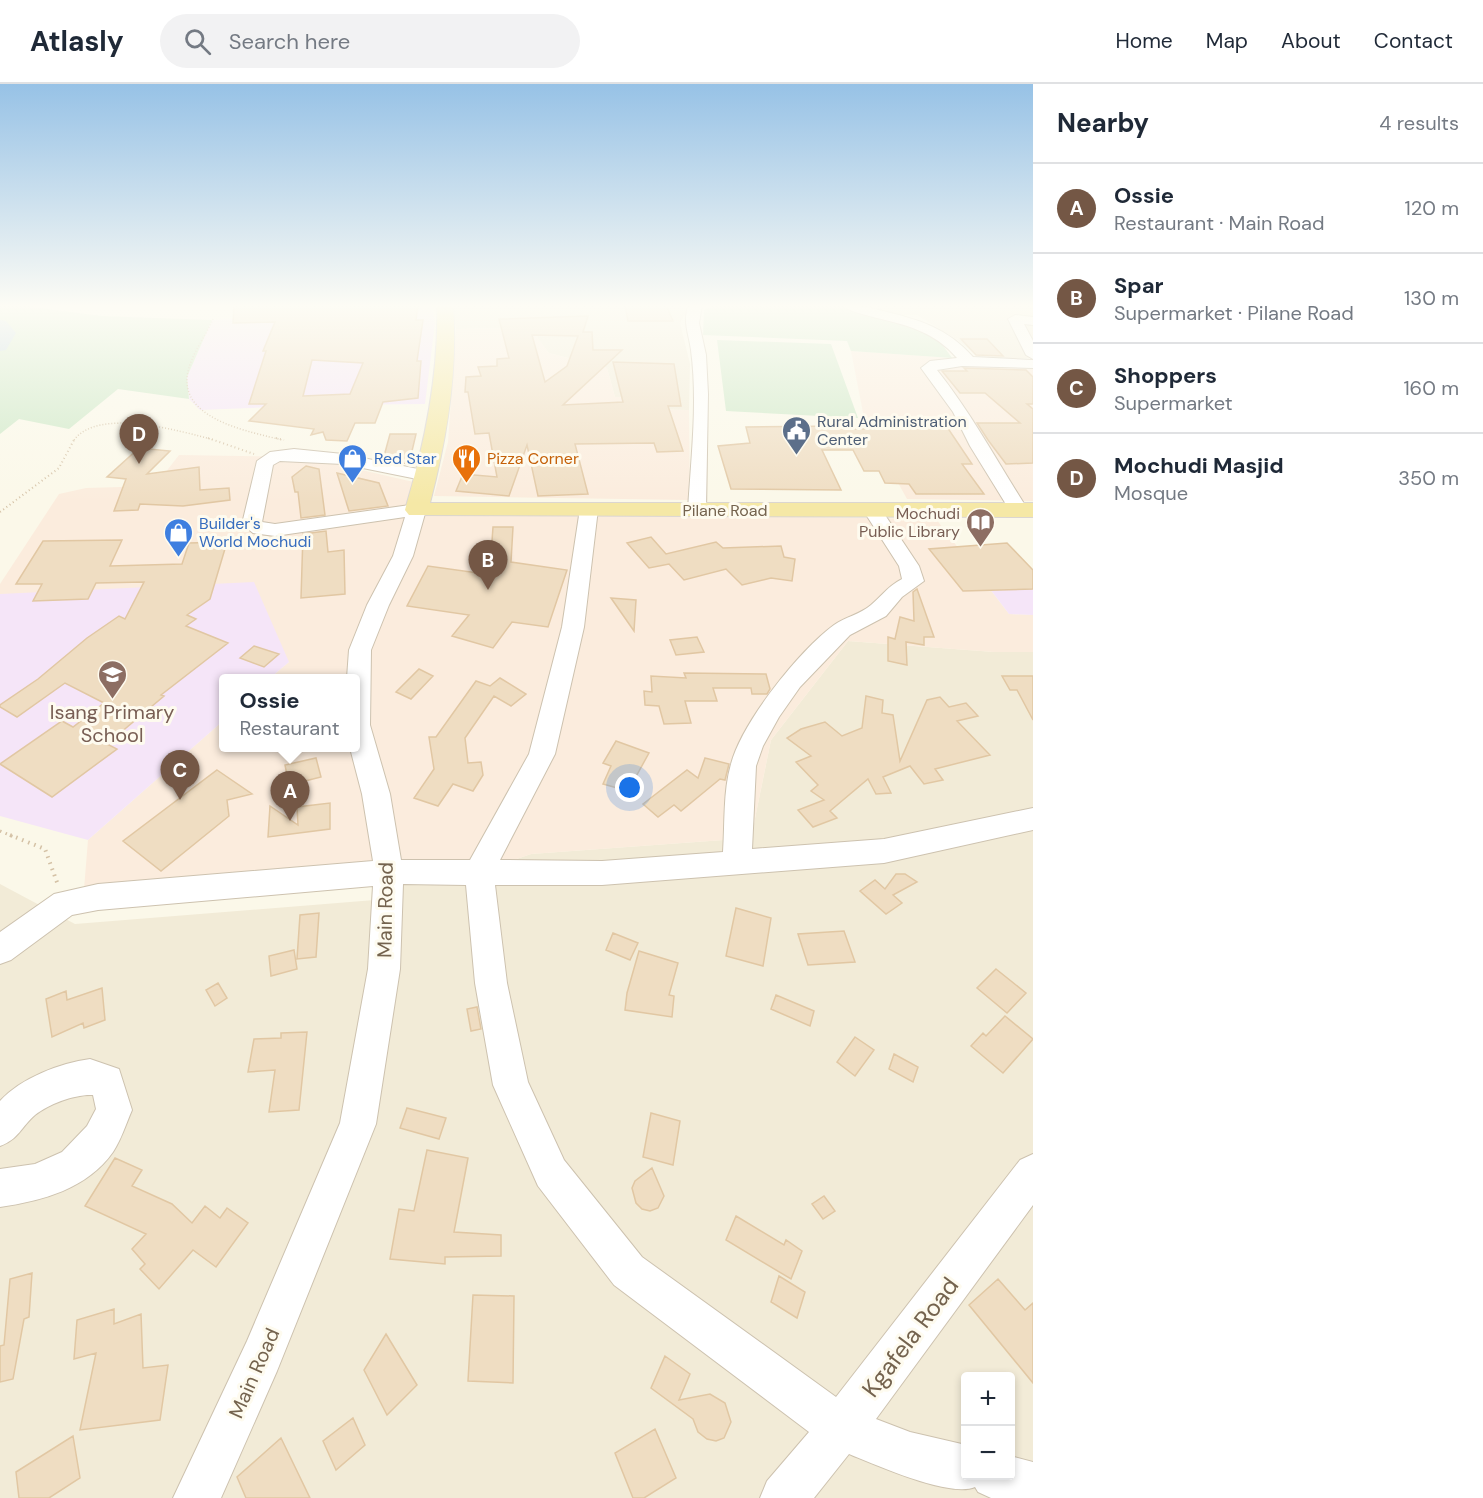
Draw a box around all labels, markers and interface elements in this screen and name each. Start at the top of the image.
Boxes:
search box [160,14,580,68]
text: Atlasly [30,23,124,60]
icon: search [181,25,214,58]
text: Search here [229,27,350,56]
text: Home [1115,27,1173,55]
text: Map [1206,27,1248,55]
text: About [1281,27,1341,55]
text: Contact [1374,27,1453,55]
text: Nearby [1057,106,1149,140]
text: 4 results [1379,110,1459,136]
text: Ossie [1114,181,1174,210]
text: A [1069,195,1084,221]
text: 120 m [1405,195,1459,221]
text: Restaurant · Main Road [1114,210,1324,236]
text: Spar [1114,271,1164,300]
text: B [1070,285,1083,311]
text: 130 m [1404,285,1459,311]
text: Supermarket · Pilane Road [1114,300,1354,326]
text: Shoppers [1114,361,1217,390]
text: C [1069,375,1084,401]
text: 160 m [1403,375,1459,401]
text: Supermarket [1114,390,1233,416]
place label: Rural Administration Center [817,411,967,450]
pin: D [120,414,158,464]
public building icon: Rural Administration Center [780,414,812,456]
shop icon: Red Star [337,442,369,484]
restaurant icon: Pizza Corner [450,442,482,484]
place label: Red Star [374,448,437,469]
place label: Pizza Corner [487,448,579,469]
text: Mochudi Masjid [1114,451,1284,480]
text: D [1069,465,1084,491]
text: 350 m [1398,465,1459,491]
text: Mosque [1114,480,1188,506]
street label: Pilane Road [682,500,768,521]
place label: Mochudi Public Library [859,503,960,542]
library icon: Mochudi Public Library [965,506,997,548]
place label: Builder's World Mochudi [199,513,311,552]
shop icon: Builder's World Mochudi [162,516,194,558]
pin: B [468,540,508,590]
school or university icon: Isang Primary School [96,658,128,700]
popup [219,674,360,752]
text: Ossie [239,686,299,715]
place label: Isang Primary School [50,699,174,748]
text: Restaurant [239,715,340,741]
pin: C [160,750,200,800]
pin: A [270,772,310,821]
your location [615,773,644,802]
street label: Main Road [371,862,399,958]
street label: Kgafela Road [855,1271,965,1403]
street label: Main Road [223,1324,285,1422]
map controls [961,1372,1015,1480]
button: + [961,1372,1015,1426]
button: − [961,1426,1015,1480]

